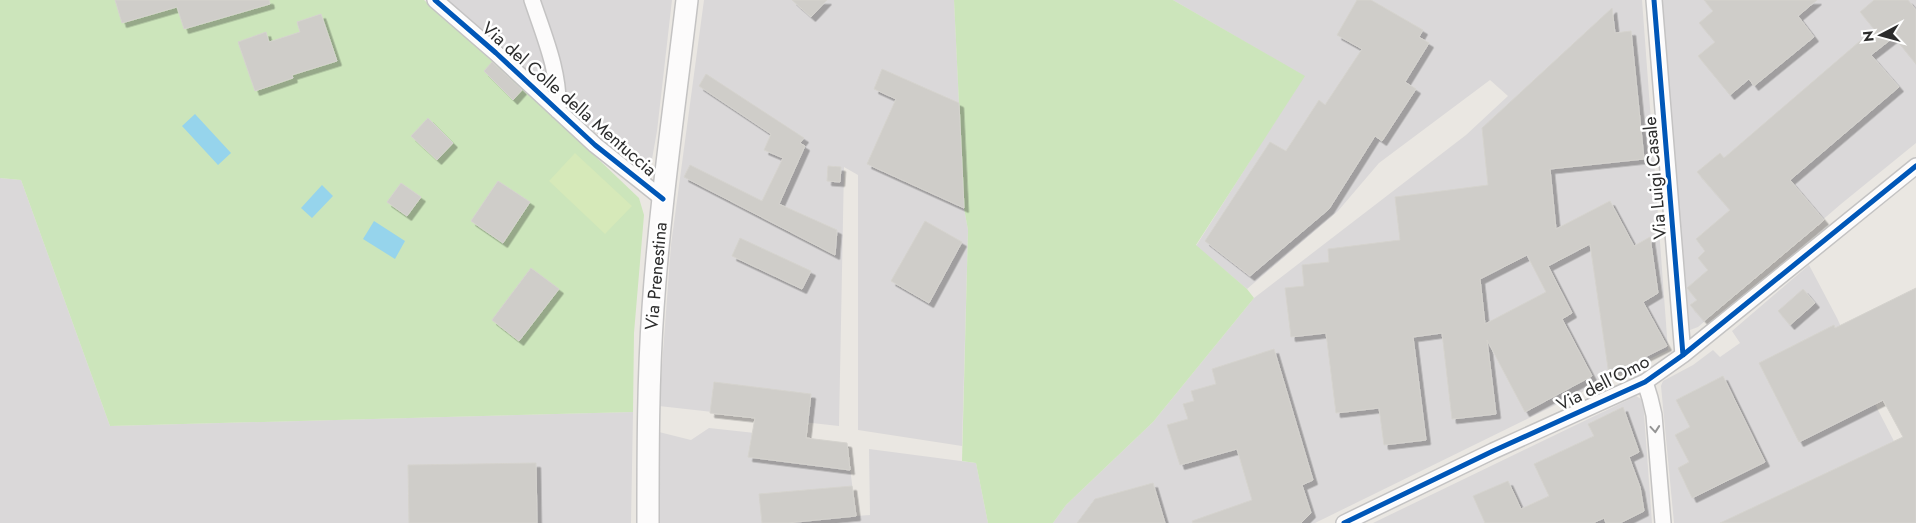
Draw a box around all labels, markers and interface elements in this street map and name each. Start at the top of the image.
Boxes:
north arrow [1856,10,1906,60]
street label: Via del Colle della Mentuccia [476,16,662,182]
text: N [1858,30,1879,43]
street label: Via Luigi Casale [1637,116,1673,240]
street label: Via Prenestina [638,221,674,331]
street label: Via dell'Omo [1552,348,1654,418]
one-way arrow [1649,426,1660,434]

